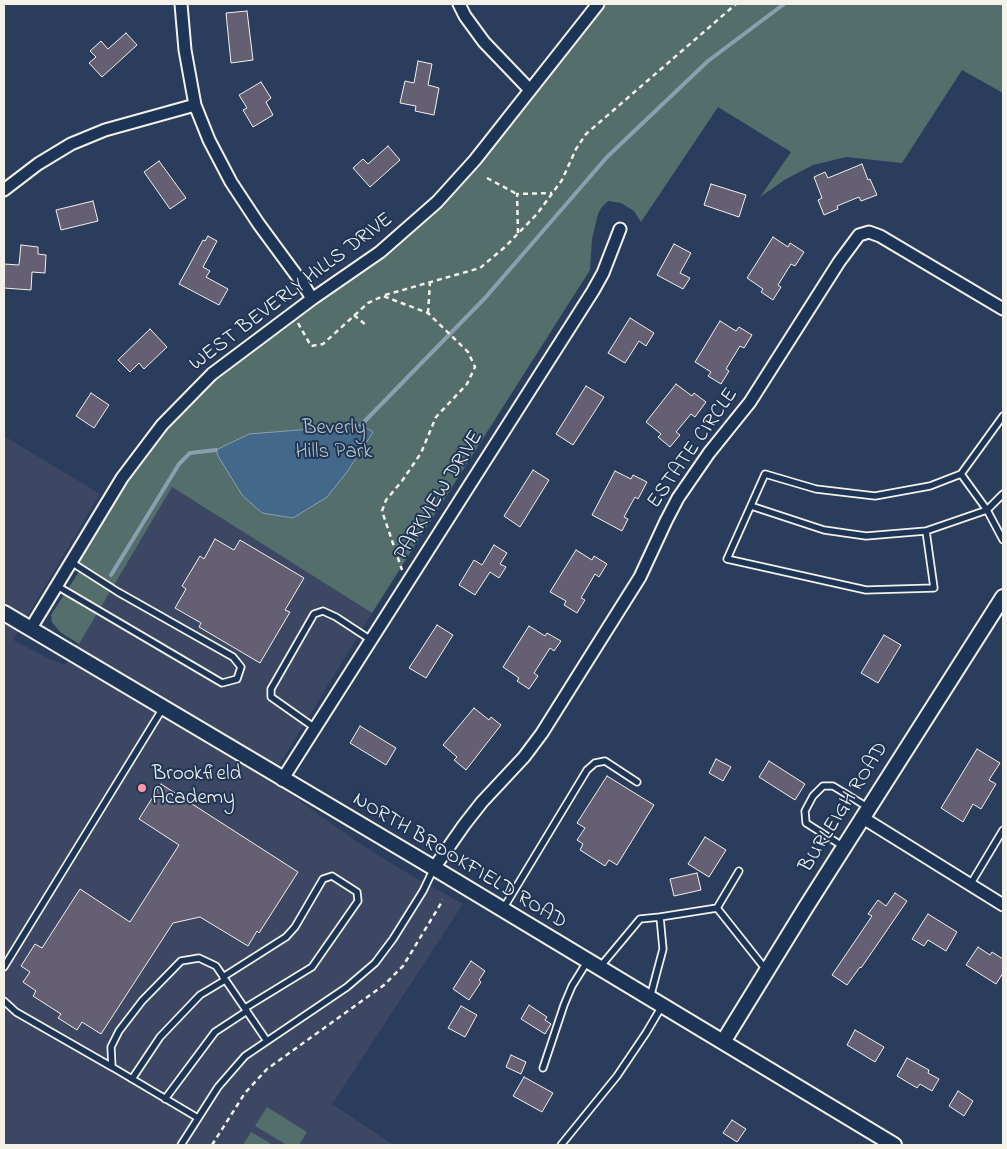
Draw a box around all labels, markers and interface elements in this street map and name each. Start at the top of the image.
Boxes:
street label: WEST BEVERLY HILLS DRIVE [185,208,399,378]
street label: ESTATE CIRCLE [643,384,745,514]
park label: Beverly Hills Park [296,417,372,467]
street label: PARKVIEW DRIVE [390,427,490,565]
street label: BURLEIGH ROAD [795,738,895,878]
place label: Brookfield Academy [152,763,241,813]
marker: Brookfield Academy [136,782,148,794]
street label: NORTH BROOKFIELD ROAD [347,788,571,936]

